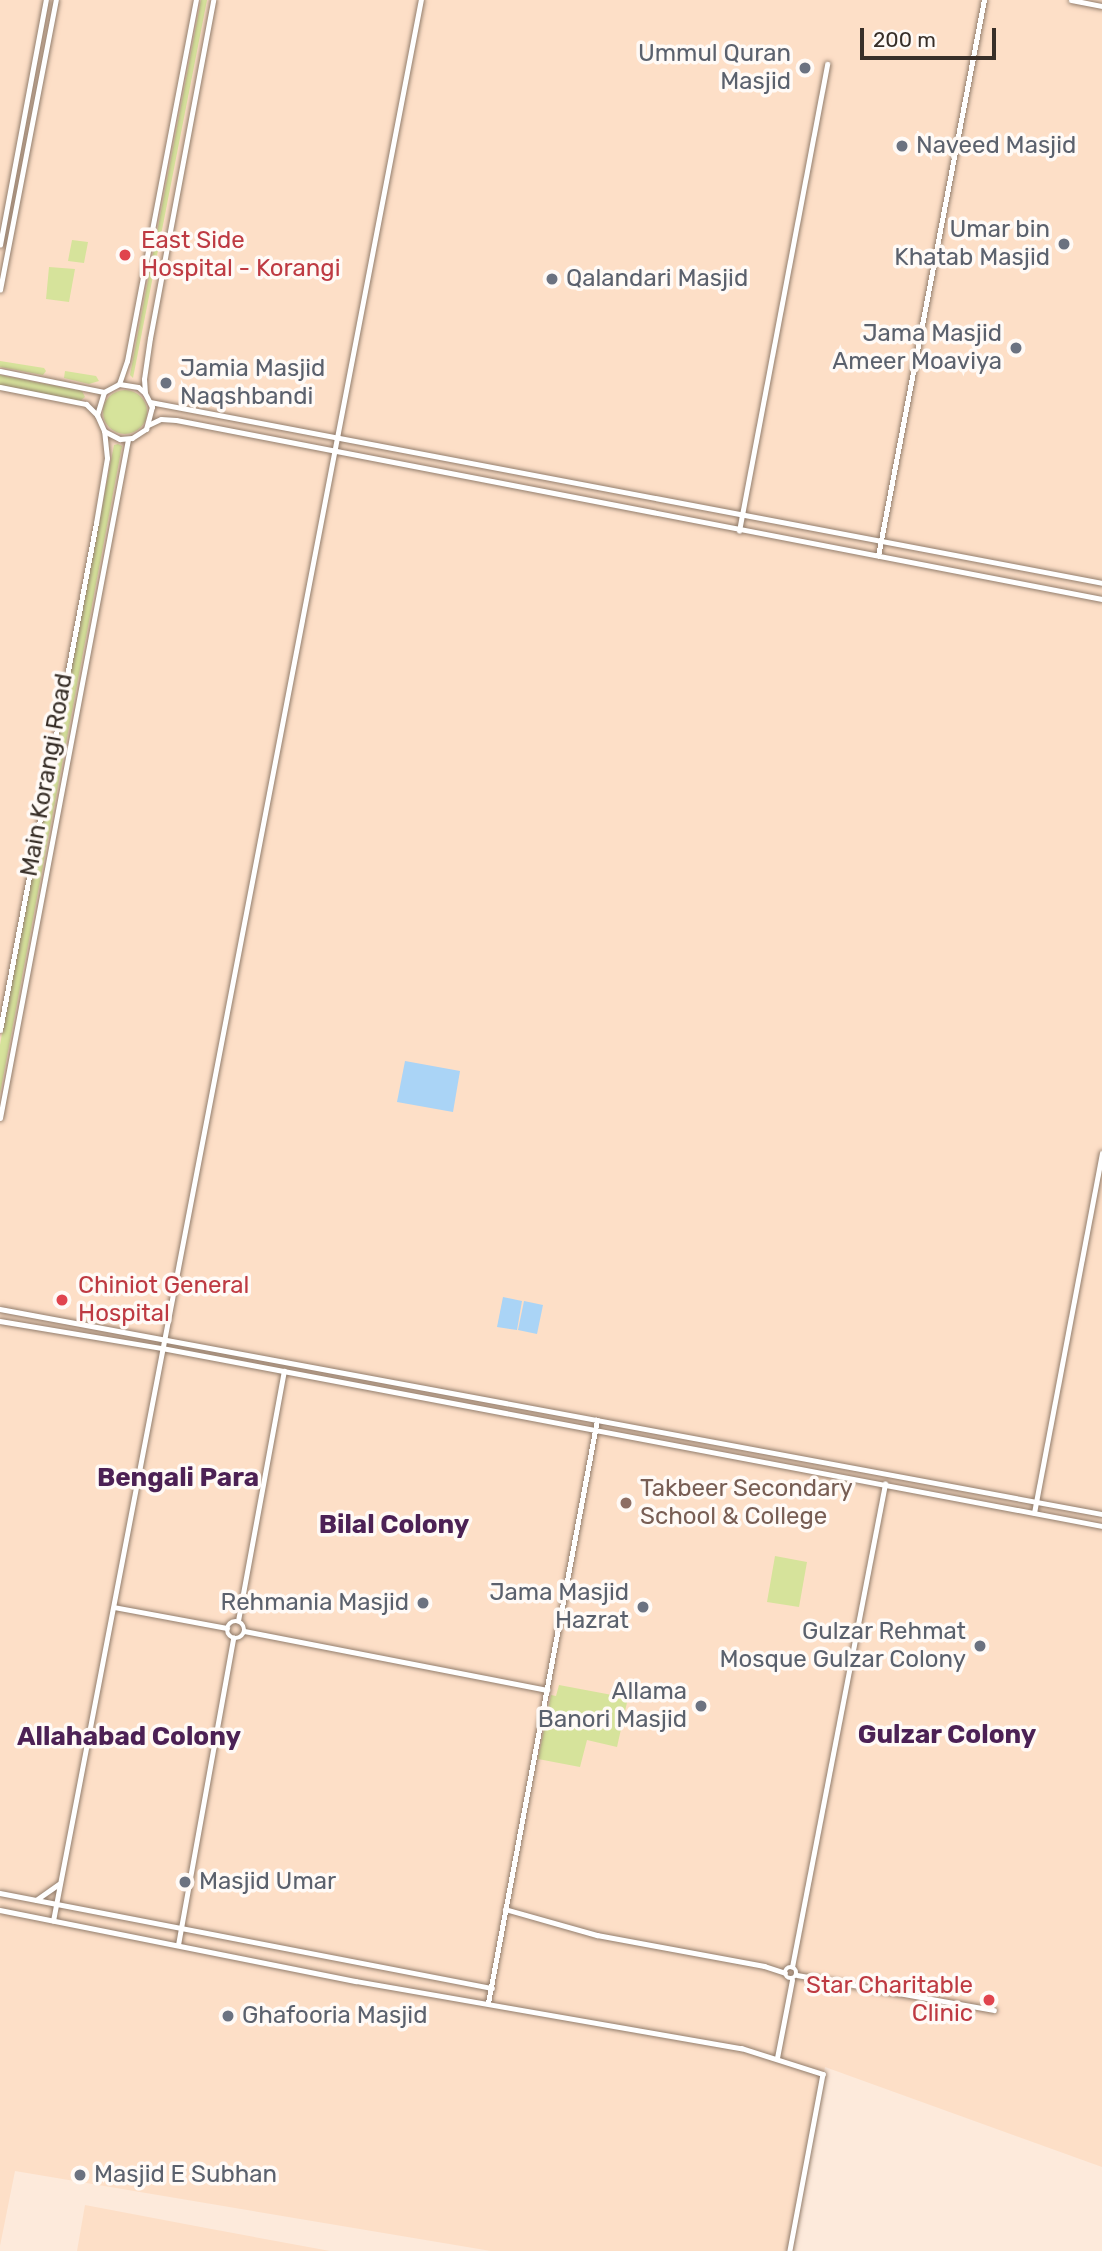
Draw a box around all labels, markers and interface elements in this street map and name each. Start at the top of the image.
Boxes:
scale bar [864,14,1000,58]
text: 200 m [873,27,936,52]
place label: Ummul Quran Masjid [638,40,791,96]
marker: Ummul Quran Masjid [797,60,813,76]
place label: Naveed Masjid [916,132,1076,160]
marker: Naveed Masjid [894,138,910,154]
place label: Umar bin Khatab Masjid [894,216,1050,272]
place label: East Side Hospital - Korangi [141,227,340,283]
marker: Umar bin Khatab Masjid [1056,236,1072,252]
marker: East Side Hospital - Korangi [115,245,135,265]
place label: Qalandari Masjid [566,265,748,293]
marker: Qalandari Masjid [544,271,560,287]
place label: Jama Masjid Ameer Moaviya [832,320,1002,376]
marker: Jama Masjid Ameer Moaviya [1008,340,1024,356]
place label: Jamia Masjid Naqshbandi [180,355,325,411]
marker: Jamia Masjid Naqshbandi [158,375,174,391]
street label: Main Korangi Road [15,671,79,879]
place label: Chiniot General Hospital [78,1272,249,1328]
marker: Chiniot General Hospital [52,1290,72,1310]
district label: Bengali Para [97,1462,259,1494]
place label: Takbeer Secondary School & College [640,1475,853,1531]
marker: Takbeer Secondary School & College [618,1495,634,1511]
district label: Bilal Colony [319,1509,469,1541]
place label: Jama Masjid Hazrat [489,1579,629,1635]
place label: Rehmania Masjid [221,1589,409,1617]
marker: Rehmania Masjid [415,1595,431,1611]
marker: Jama Masjid Hazrat [635,1599,651,1615]
place label: Gulzar Rehmat Mosque Gulzar Colony [719,1618,966,1674]
marker: Gulzar Rehmat Mosque Gulzar Colony [972,1638,988,1654]
place label: Allama Banori Masjid [538,1678,687,1734]
marker: Allama Banori Masjid [693,1698,709,1714]
district label: Gulzar Colony [857,1719,1037,1751]
district label: Allahabad Colony [17,1721,241,1753]
place label: Masjid Umar [199,1868,336,1896]
marker: Masjid Umar [177,1874,193,1890]
place label: Star Charitable Clinic [805,1972,973,2028]
marker: Star Charitable Clinic [979,1990,999,2010]
place label: Ghafooria Masjid [242,2002,427,2030]
marker: Ghafooria Masjid [220,2008,236,2024]
place label: Masjid E Subhan [94,2161,277,2189]
marker: Masjid E Subhan [72,2167,88,2183]

